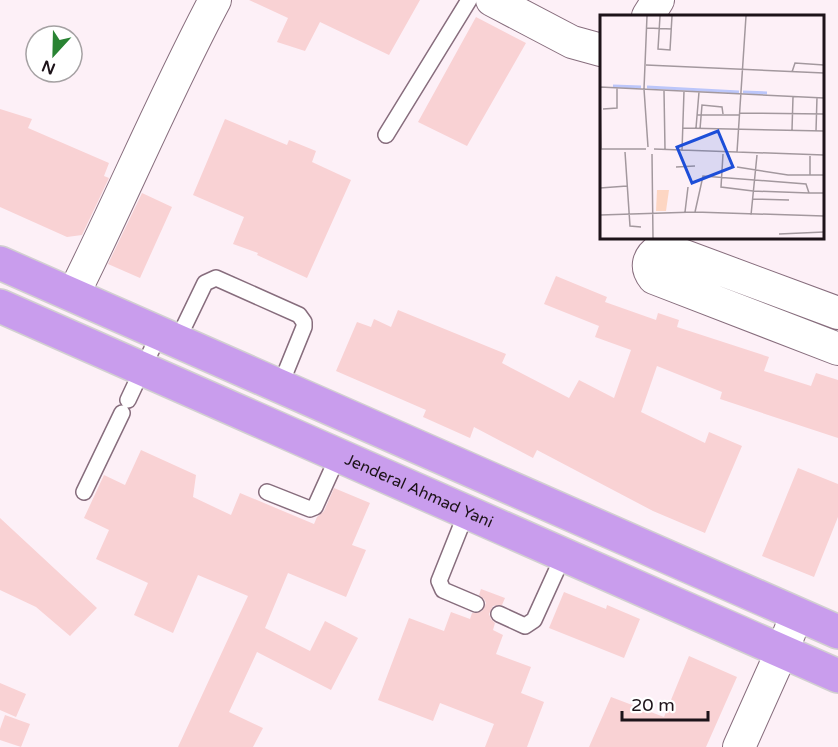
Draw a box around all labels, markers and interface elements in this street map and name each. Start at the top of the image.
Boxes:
inset map [600,15,823,238]
north arrow [24,24,84,84]
text: N [39,55,58,79]
street label: Jenderal Ahmad Yani [342,450,496,532]
scale bar [622,684,708,722]
text: 20 m [631,694,675,716]

